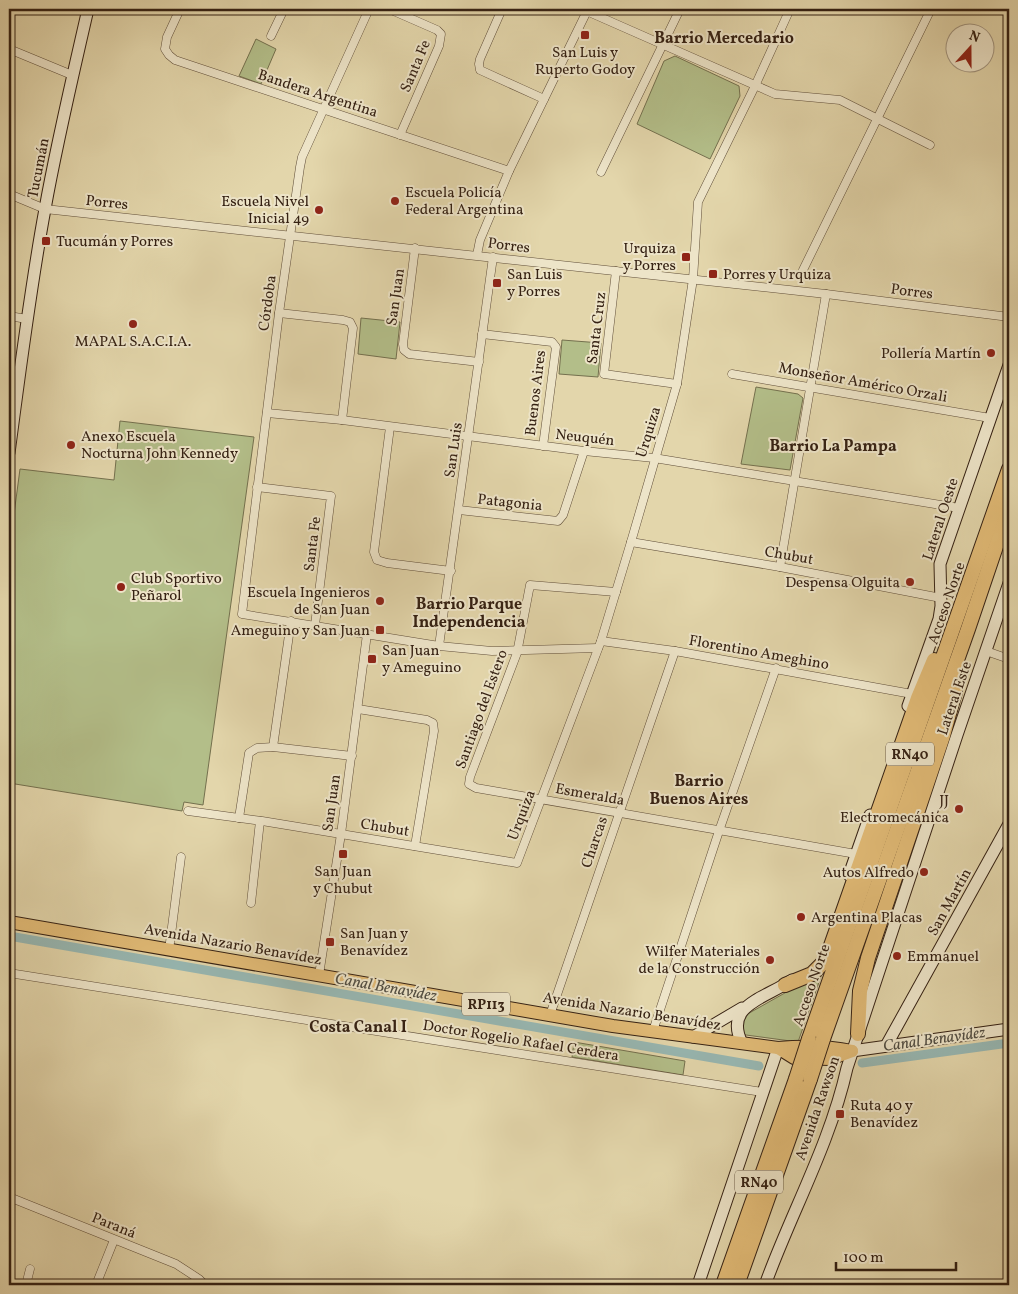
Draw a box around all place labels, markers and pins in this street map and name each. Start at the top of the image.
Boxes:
marker: San Luis y Ruperto Godoy [579,29,591,41]
place label: San Luis y Ruperto Godoy [535,43,635,81]
place label: Escuela Policía Federal Argentina [405,183,523,221]
place label: Escuela Nivel Inicial 49 [221,192,309,230]
marker: Escuela Policía Federal Argentina [389,195,401,207]
marker: Escuela Nivel Inicial 49 [313,204,325,216]
place label: Tucumán y Porres [56,232,173,253]
marker: Tucumán y Porres [40,235,52,247]
place label: Urquiza y Porres [623,239,676,277]
marker: Urquiza y Porres [680,251,692,263]
place label: San Luis y Porres [507,265,563,303]
place label: Porres y Urquiza [723,265,831,286]
marker: Porres y Urquiza [707,268,719,280]
marker: San Luis y Porres [491,277,503,289]
marker: MAPAL S.A.C.I.A. [127,318,139,330]
place label: MAPAL S.A.C.I.A. [75,332,191,353]
place label: Pollería Martín [881,344,981,365]
marker: Pollería Martín [985,347,997,359]
place label: Anexo Escuela Nocturna John Kennedy [81,427,238,465]
marker: Anexo Escuela Nocturna John Kennedy [65,439,77,451]
place label: Club Sportivo Peñarol [131,569,222,607]
place label: Despensa Olguita [785,573,900,594]
marker: Despensa Olguita [904,576,916,588]
marker: Club Sportivo Peñarol [115,581,127,593]
place label: Escuela Ingenieros de San Juan [247,583,370,621]
marker: Escuela Ingenieros de San Juan [374,595,386,607]
place label: Ameguino y San Juan [231,621,370,642]
marker: Ameguino y San Juan [374,624,386,636]
place label: San Juan y Ameguino [382,641,461,679]
marker: San Juan y Ameguino [366,653,378,665]
place label: JJ Electromecánica [840,791,949,829]
marker: JJ Electromecánica [953,803,965,815]
marker: San Juan y Chubut [337,848,349,860]
place label: San Juan y Chubut [313,862,373,900]
place label: Autos Alfredo [823,863,914,884]
marker: Autos Alfredo [918,866,930,878]
place label: Argentina Placas [811,908,922,929]
marker: Argentina Placas [795,911,807,923]
place label: San Juan y Benavídez [340,924,408,962]
marker: San Juan y Benavídez [324,936,336,948]
place label: Wilfer Materiales de la Construcción [638,942,760,980]
place label: Emmanuel [907,947,979,968]
marker: Emmanuel [891,950,903,962]
marker: Wilfer Materiales de la Construcción [764,954,776,966]
place label: Ruta 40 y Benavídez [850,1096,918,1134]
marker: Ruta 40 y Benavídez [834,1108,846,1120]

